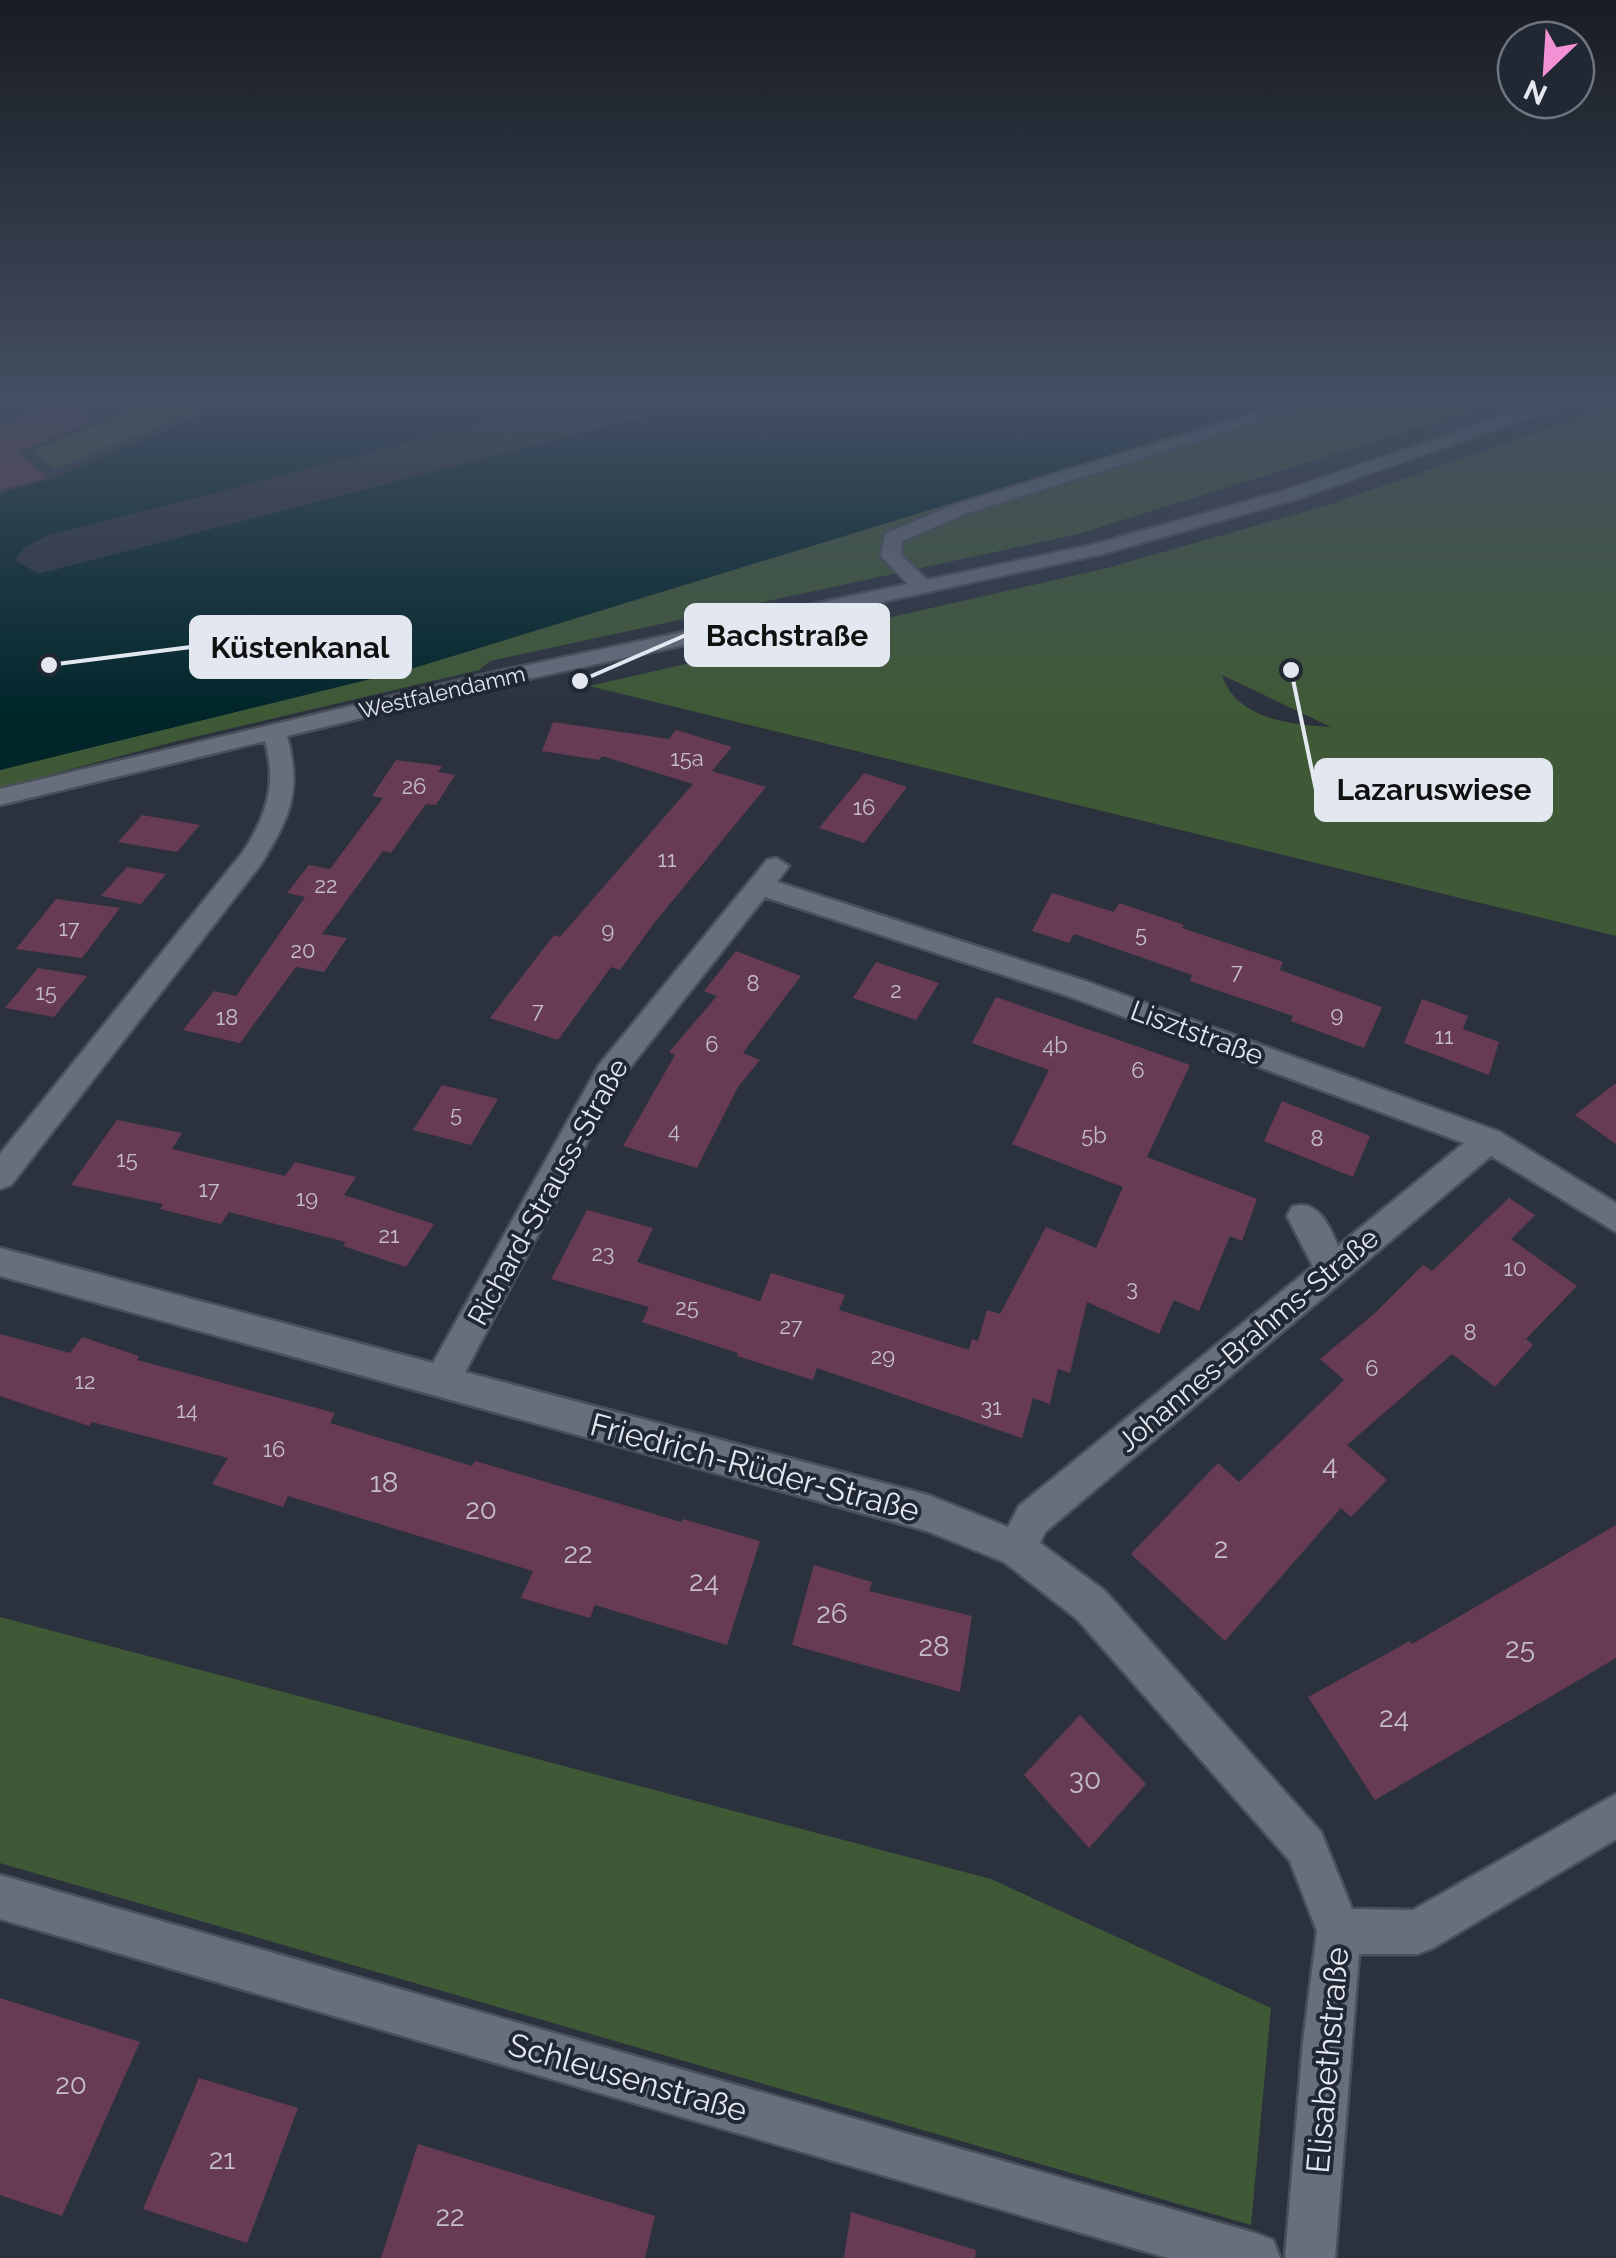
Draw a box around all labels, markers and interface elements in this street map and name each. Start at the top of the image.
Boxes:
north arrow [1496,20,1596,120]
text: N [1519,73,1552,112]
callout: Bachstraße [686,605,888,665]
callout: Küstenkanal [191,617,410,677]
text: Bachstraße [706,618,868,653]
text: Küstenkanal [211,630,390,665]
street label: Westfalendamm [356,660,528,724]
house number: 15a [670,745,704,771]
callout: Lazaruswiese [1316,760,1551,820]
text: Lazaruswiese [1337,772,1531,807]
house number: 26 [402,773,426,799]
house number: 16 [853,794,875,820]
house number: 11 [658,846,676,872]
house number: 22 [315,872,337,898]
house number: 17 [58,915,80,941]
house number: 9 [602,917,614,943]
house number: 5 [1135,921,1147,947]
house number: 20 [291,937,315,963]
house number: 7 [1231,958,1243,984]
house number: 8 [746,970,760,996]
house number: 2 [890,977,902,1003]
house number: 15 [35,979,57,1005]
street label: Lisztstraße [1126,994,1268,1072]
house number: 7 [532,997,544,1023]
house number: 9 [1331,1001,1343,1027]
house number: 18 [216,1004,238,1030]
house number: 11 [1435,1023,1453,1049]
house number: 6 [705,1031,719,1057]
house number: 4b [1042,1032,1068,1058]
street label: Richard-Strauss-Straße [461,1053,635,1331]
house number: 6 [1131,1057,1145,1083]
house number: 5 [450,1101,462,1127]
house number: 4 [668,1117,680,1143]
house number: 5b [1081,1122,1107,1148]
house number: 8 [1310,1125,1324,1151]
house number: 15 [116,1146,138,1172]
house number: 17 [198,1176,220,1202]
house number: 19 [296,1185,318,1211]
street label: Johannes-Brahms-Straße [1111,1221,1385,1459]
house number: 21 [379,1222,399,1248]
house number: 23 [591,1240,615,1266]
house number: 10 [1504,1255,1526,1281]
house number: 3 [1126,1275,1138,1301]
house number: 25 [675,1294,699,1320]
house number: 27 [779,1313,803,1339]
house number: 8 [1463,1319,1477,1345]
house number: 29 [871,1343,895,1369]
house number: 6 [1365,1355,1379,1381]
house number: 12 [75,1368,95,1394]
house number: 31 [980,1394,1002,1420]
house number: 14 [176,1397,198,1423]
street label: Friedrich-Rüder-Straße [586,1405,924,1529]
house number: 16 [263,1436,285,1462]
house number: 4 [1322,1448,1338,1481]
house number: 18 [370,1466,398,1499]
house number: 20 [465,1493,497,1526]
house number: 2 [1214,1532,1228,1565]
house number: 22 [563,1537,593,1570]
house number: 24 [689,1565,719,1598]
house number: 26 [816,1597,848,1630]
house number: 28 [918,1630,950,1663]
house number: 25 [1505,1632,1535,1665]
house number: 24 [1379,1701,1409,1734]
house number: 30 [1069,1763,1101,1796]
street label: Elisabethstraße [1299,1945,1355,2175]
street label: Schleusenstraße [505,2025,751,2129]
house number: 20 [55,2068,87,2101]
house number: 21 [209,2143,235,2176]
house number: 22 [435,2200,465,2233]

